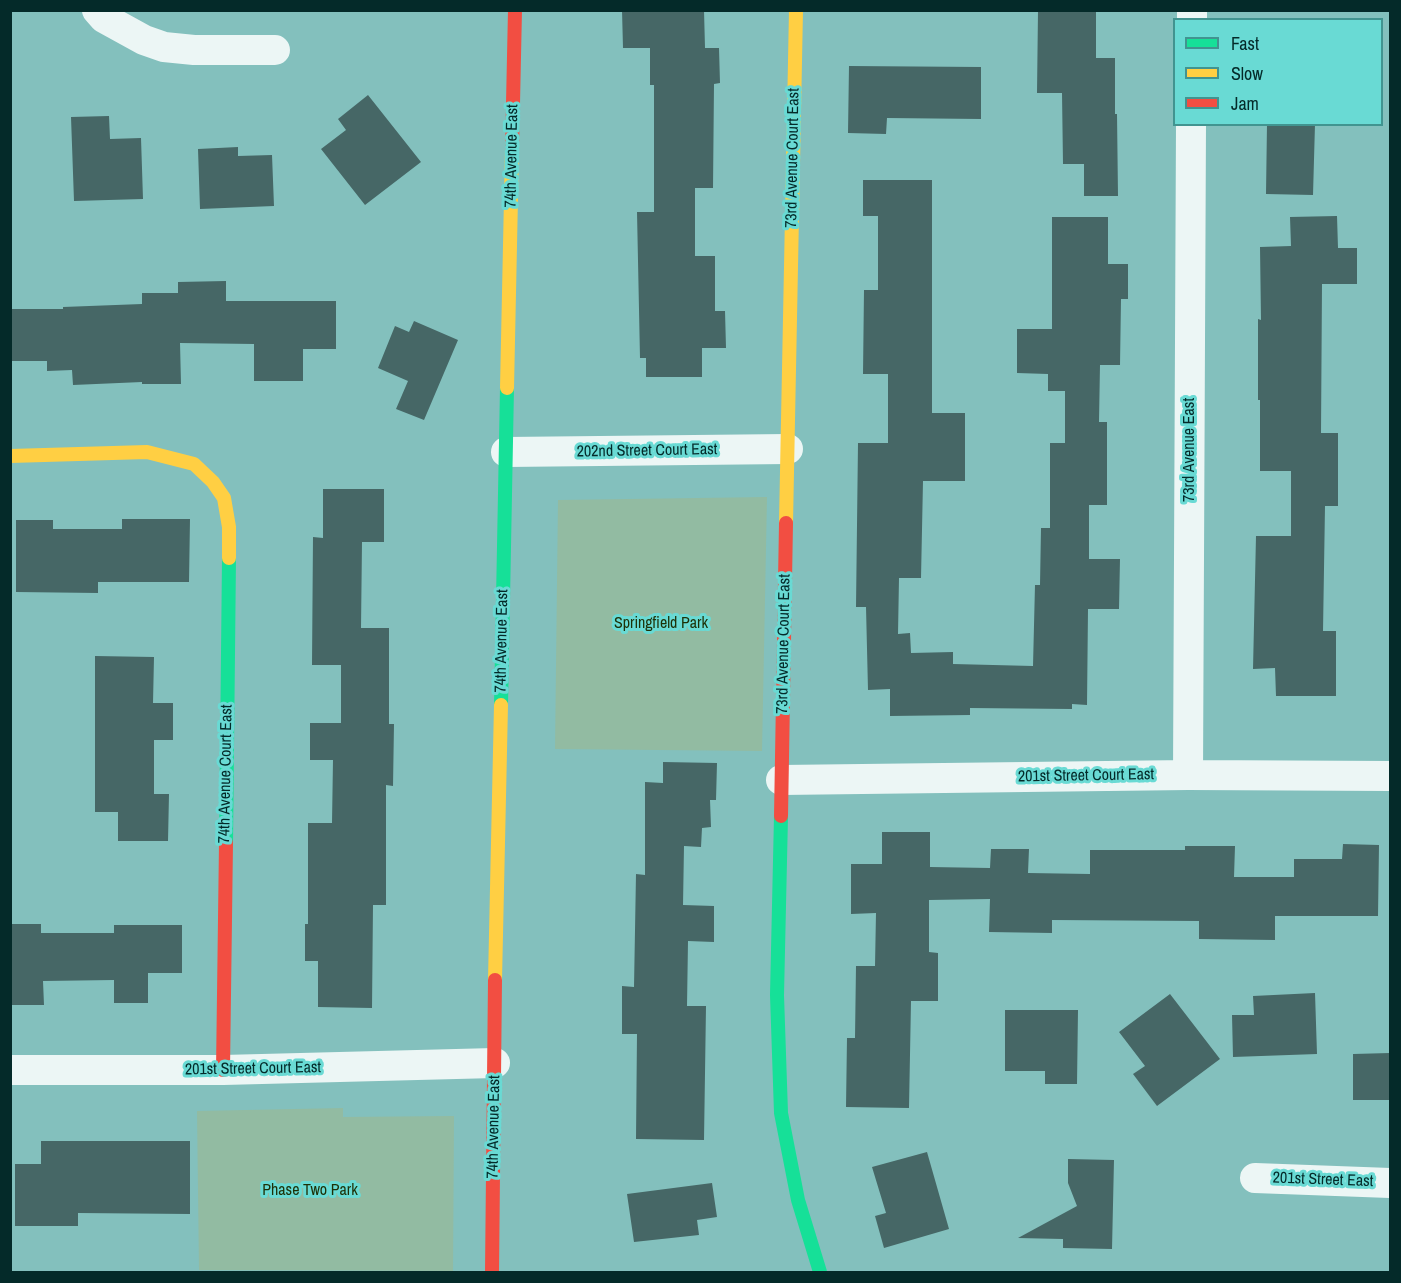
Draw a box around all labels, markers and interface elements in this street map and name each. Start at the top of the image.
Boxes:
legend [1173,18,1383,126]
text: Fast [1231,31,1259,56]
text: Slow [1231,61,1263,86]
street label: 73rd Avenue Court East [782,88,804,228]
text: Jam [1231,91,1259,116]
street label: 74th Avenue East [501,104,523,208]
street label: 73rd Avenue East [1180,398,1200,502]
street label: 202nd Street Court East [576,440,718,462]
street label: 73rd Avenue Court East [773,574,795,714]
street label: 74th Avenue East [491,589,513,693]
park label: Springfield Park [614,614,708,634]
street label: 74th Avenue Court East [215,704,237,844]
street label: 201st Street Court East [1018,765,1154,787]
street label: 201st Street Court East [185,1058,321,1080]
street label: 74th Avenue East [483,1075,505,1179]
street label: 201st Street East [1272,1169,1374,1191]
park label: Phase Two Park [262,1181,358,1201]

